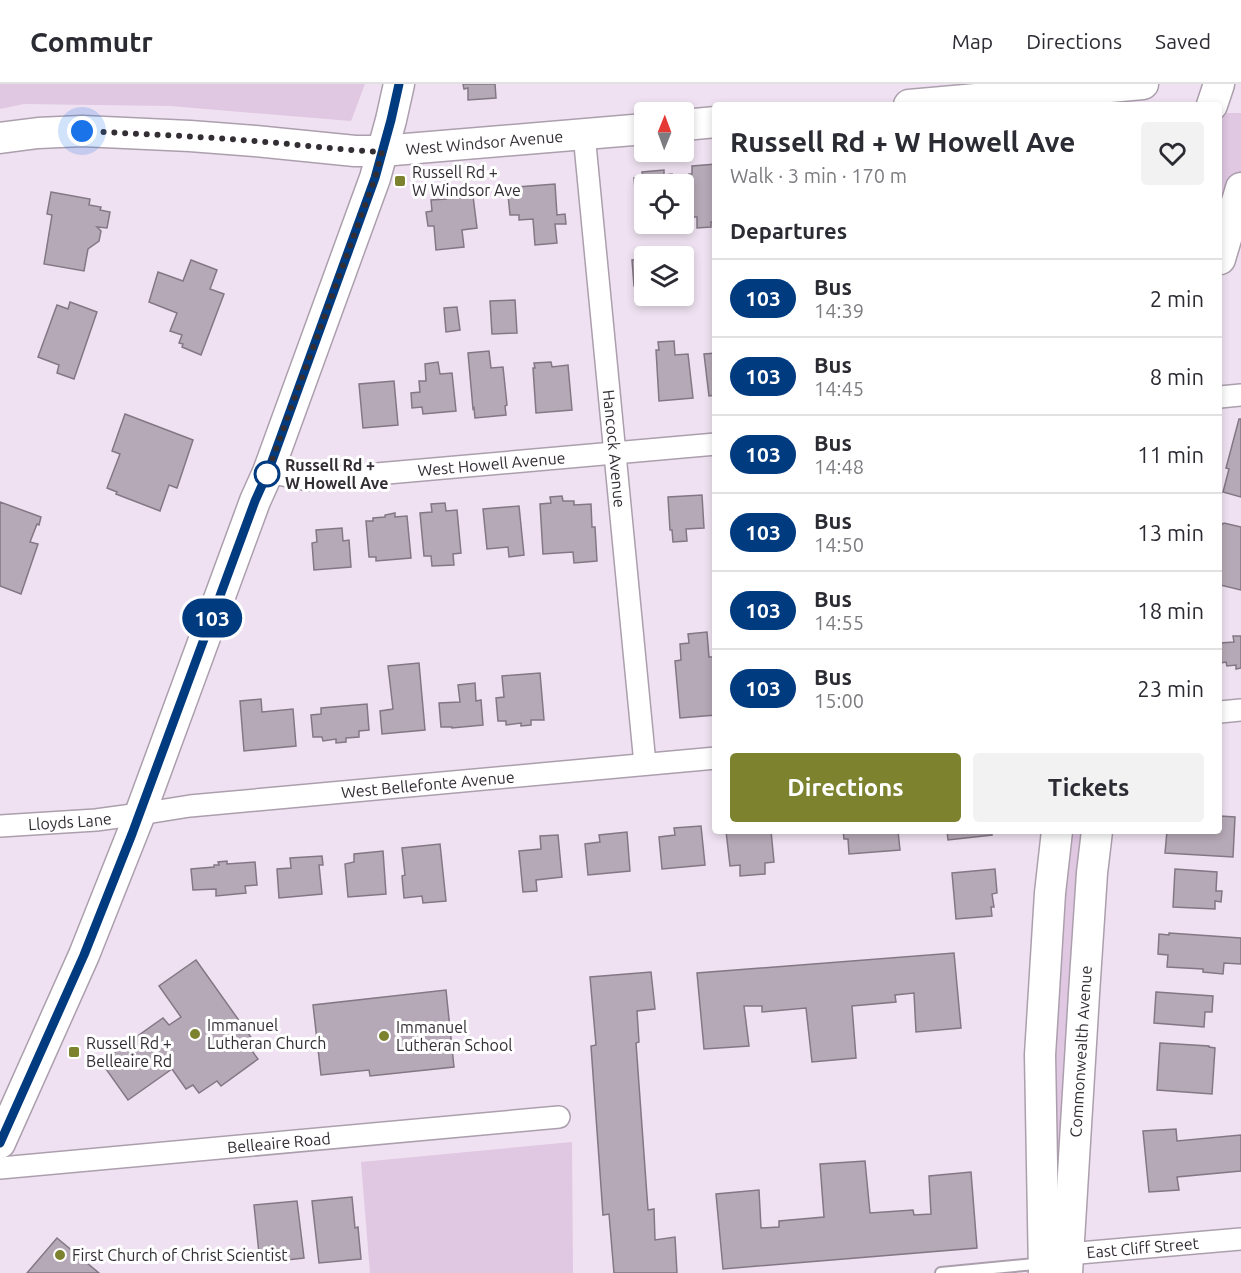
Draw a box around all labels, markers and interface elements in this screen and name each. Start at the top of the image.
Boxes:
text: Commutr [30,26,153,57]
text: Map [952,29,993,53]
text: Directions [1026,29,1122,53]
text: Saved [1155,29,1211,53]
north arrow [634,102,694,162]
map controls [634,102,694,306]
your location [67,116,97,146]
button: heart [1141,122,1204,185]
text: Russell Rd + W Howell Ave [730,126,1075,157]
street label: West Windsor Avenue [405,127,564,158]
place label: Russell Rd + W Windsor Ave [412,163,521,199]
text: Walk · 3 min · 170 m [730,164,907,187]
marker: Russell Rd + W Windsor Ave [393,174,407,188]
button: locate [634,174,694,234]
text: Departures [730,218,847,243]
button: layers [634,246,694,306]
text: Bus [814,274,852,299]
text: 103 [745,286,781,310]
text: 2 min [1150,286,1204,311]
text: 14:39 [814,299,864,322]
text: Bus [814,352,852,377]
text: 103 [745,364,781,388]
text: 8 min [1150,364,1204,389]
text: 14:45 [814,377,864,400]
street label: Hancock Avenue [600,389,629,508]
text: Bus [814,430,852,455]
text: 103 [745,442,781,466]
text: 11 min [1137,442,1204,467]
street label: West Howell Avenue [417,448,566,479]
text: 14:48 [814,455,864,478]
place label: Russell Rd + W Howell Ave [285,456,388,492]
marker: Russell Rd + W Howell Ave [254,461,280,487]
text: Bus [814,508,852,533]
text: 103 [745,520,781,544]
text: 13 min [1137,520,1204,545]
text: 14:50 [814,533,864,556]
text: Bus [814,586,852,611]
line badge: 103 [178,598,246,638]
text: 103 [745,598,781,622]
text: 18 min [1137,598,1204,623]
text: 103 [194,606,230,630]
text: 14:55 [814,611,864,634]
text: Bus [814,664,852,689]
text: 103 [745,676,781,700]
text: 23 min [1137,676,1204,701]
text: 15:00 [814,689,864,712]
button: Directions [730,753,961,822]
button: Tickets [973,753,1204,822]
street label: West Bellefonte Avenue [340,767,515,801]
street label: Lloyds Lane [28,809,113,833]
street label: Commonwealth Avenue [1066,965,1095,1138]
place label: Immanuel Lutheran Church [207,1016,326,1052]
place label: Immanuel Lutheran School [396,1018,512,1054]
marker: Immanuel Lutheran Church [188,1027,202,1041]
marker: Immanuel Lutheran School [377,1029,391,1043]
place label: Russell Rd + Belleaire Rd [86,1034,172,1070]
marker: Russell Rd + Belleaire Rd [67,1045,81,1059]
street label: Belleaire Road [226,1129,331,1156]
street label: East Cliff Street [1086,1234,1200,1261]
place label: First Church of Christ Scientist [72,1246,288,1264]
marker: First Church of Christ Scientist [53,1248,67,1262]

